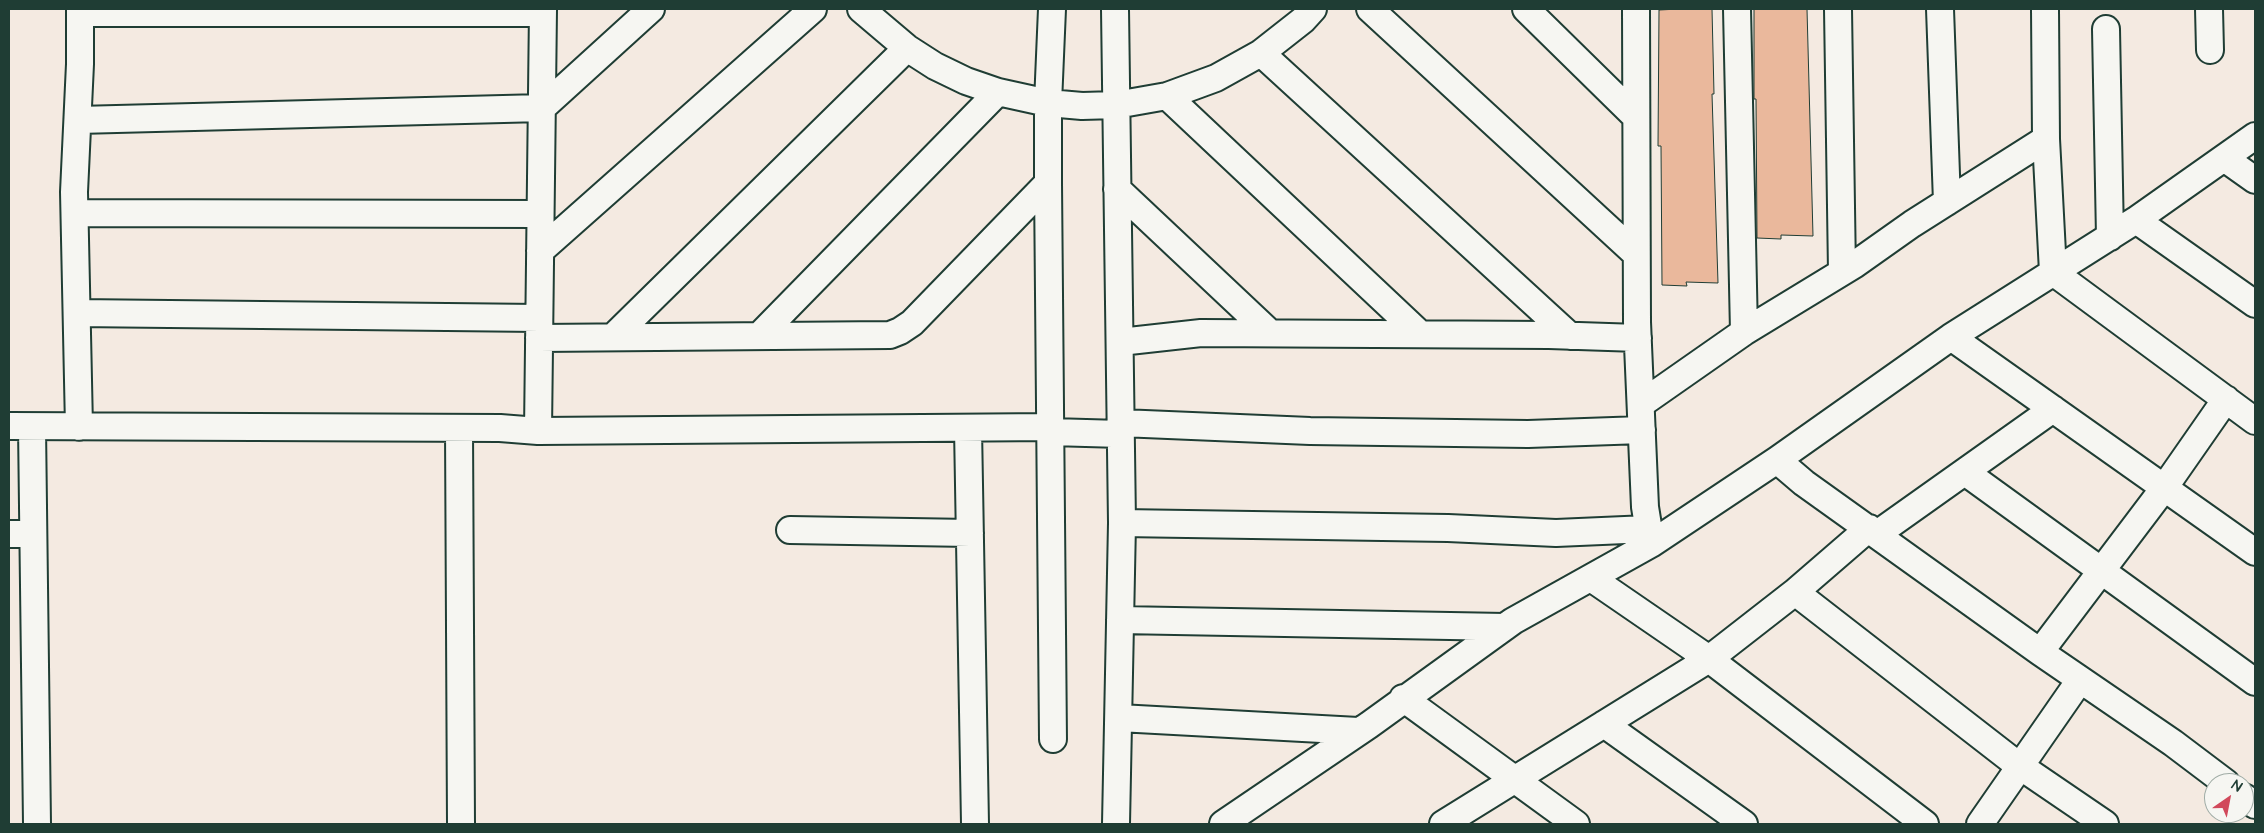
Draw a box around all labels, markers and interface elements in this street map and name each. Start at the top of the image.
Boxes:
north arrow [2204,773,2254,823]
text: N [2227,775,2246,797]

